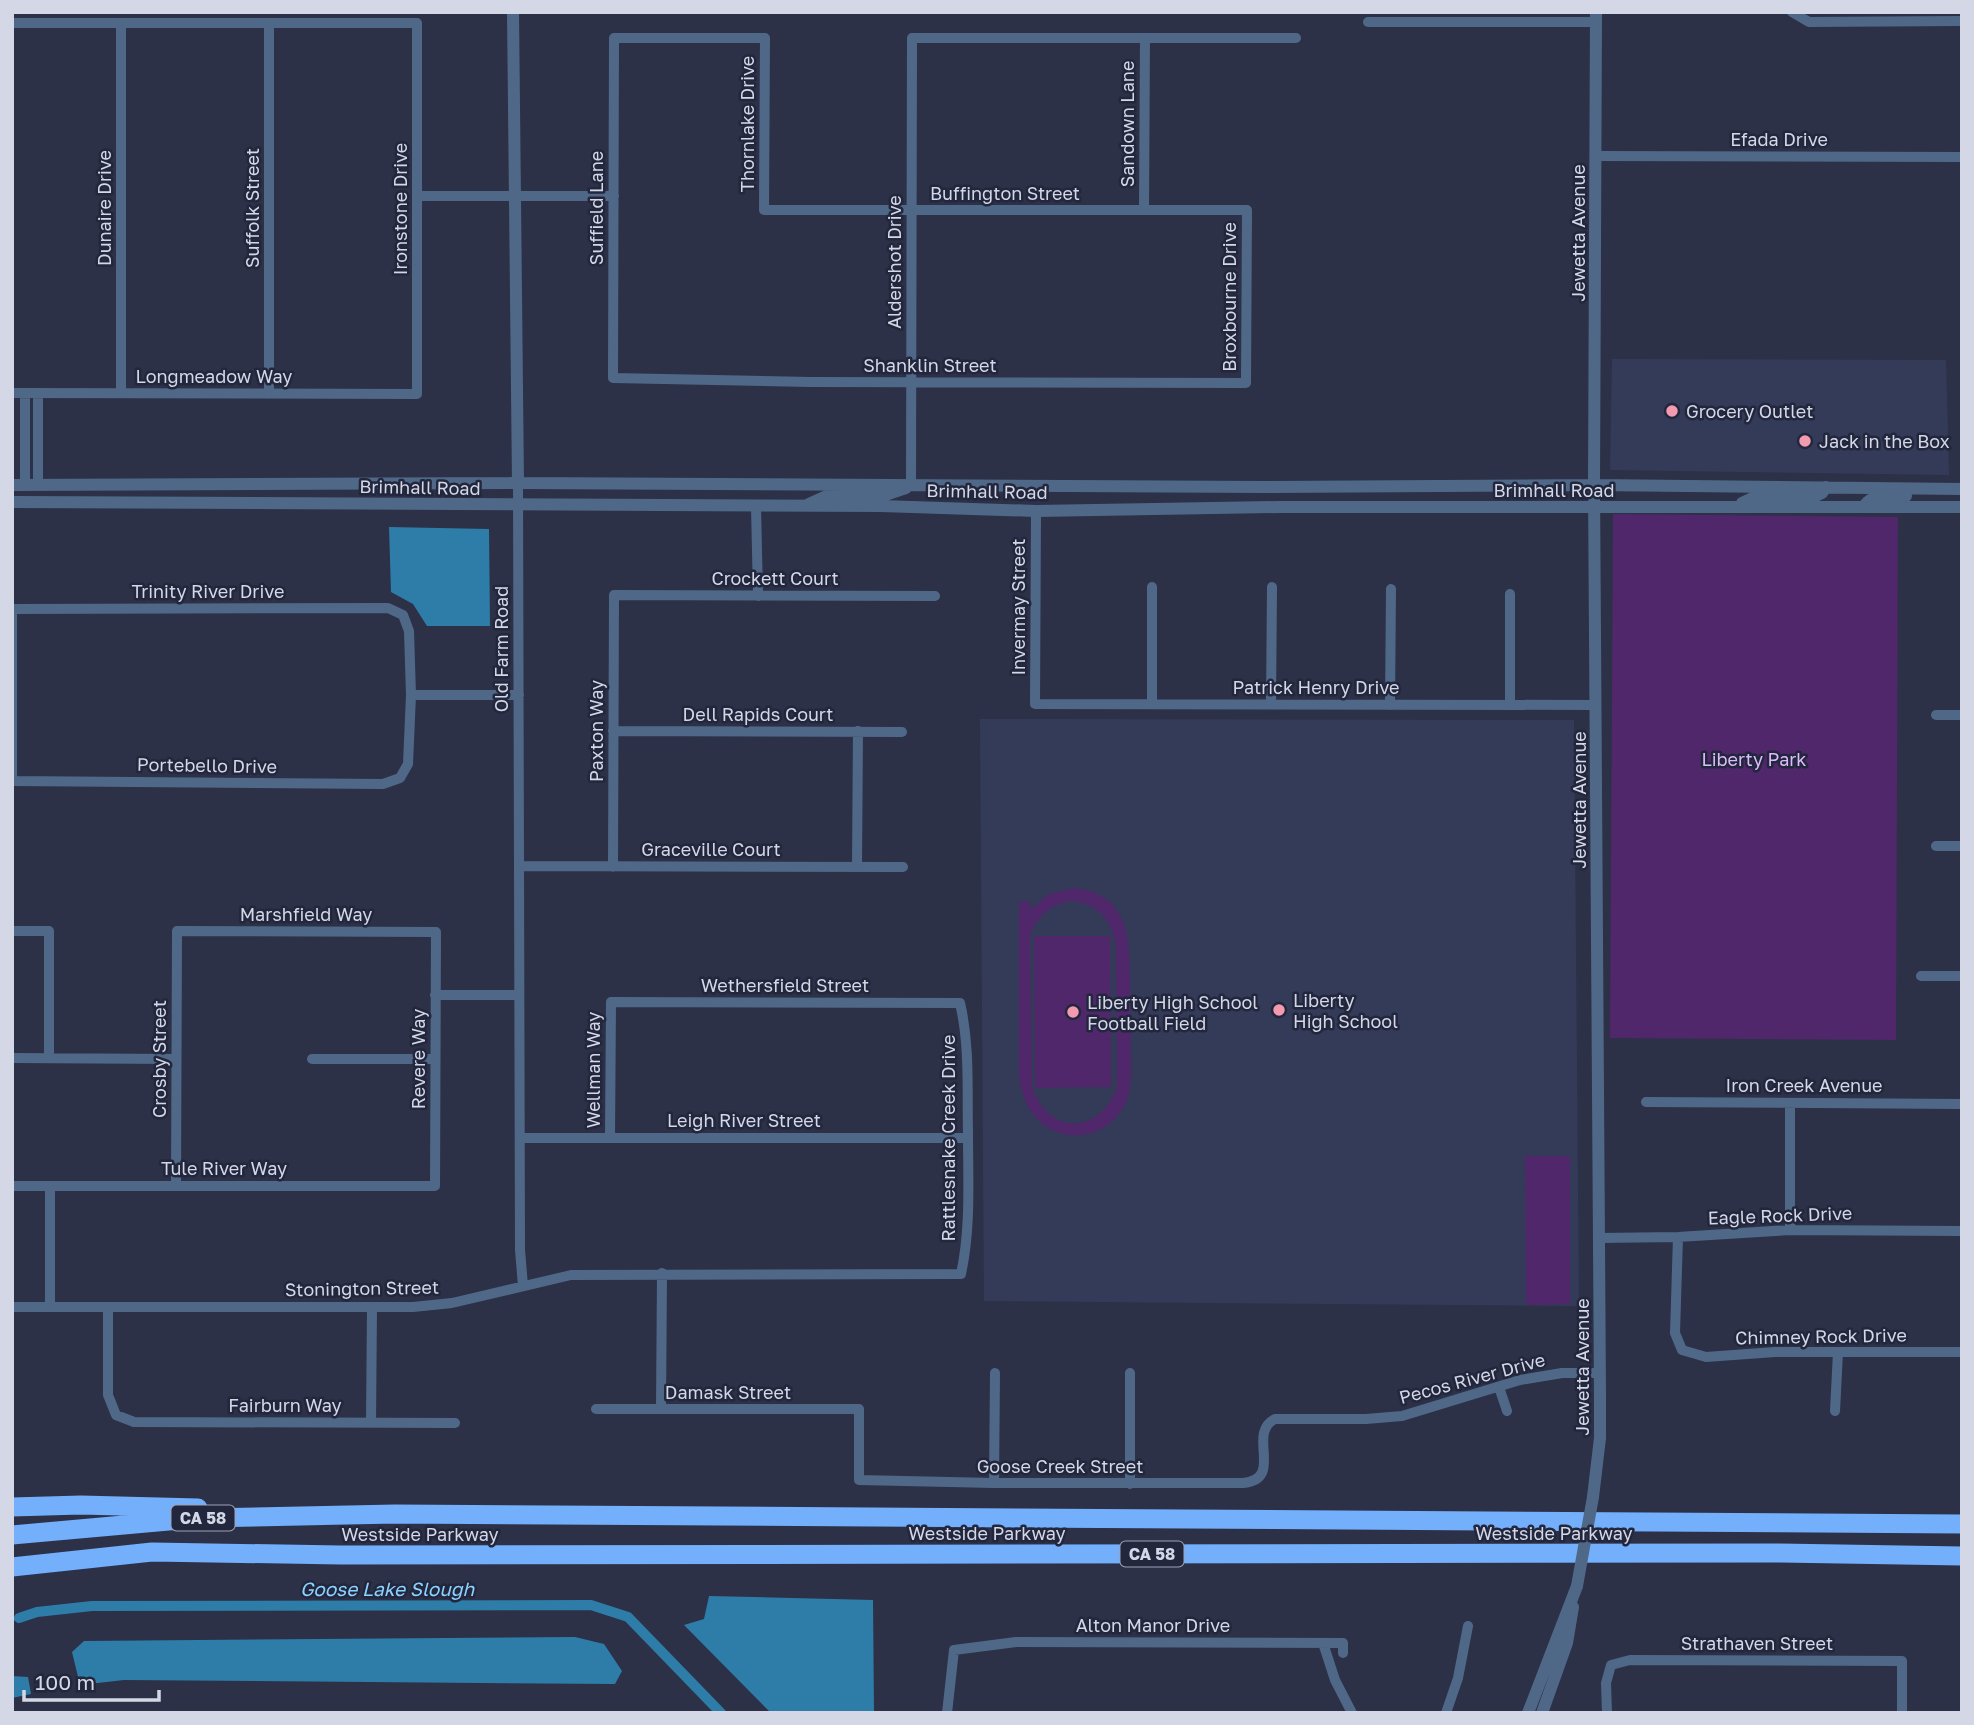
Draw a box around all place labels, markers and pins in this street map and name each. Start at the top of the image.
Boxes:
place label: Grocery Outlet [1686,400,1813,422]
marker: Grocery Outlet [1664,403,1680,419]
place label: Jack in the Box [1819,430,1950,452]
marker: Jack in the Box [1797,433,1813,449]
place label: Liberty High School [1293,989,1398,1032]
place label: Liberty High School Football Field [1087,991,1258,1034]
marker: Liberty High School [1271,1002,1287,1018]
marker: Liberty High School Football Field [1065,1004,1081,1020]

